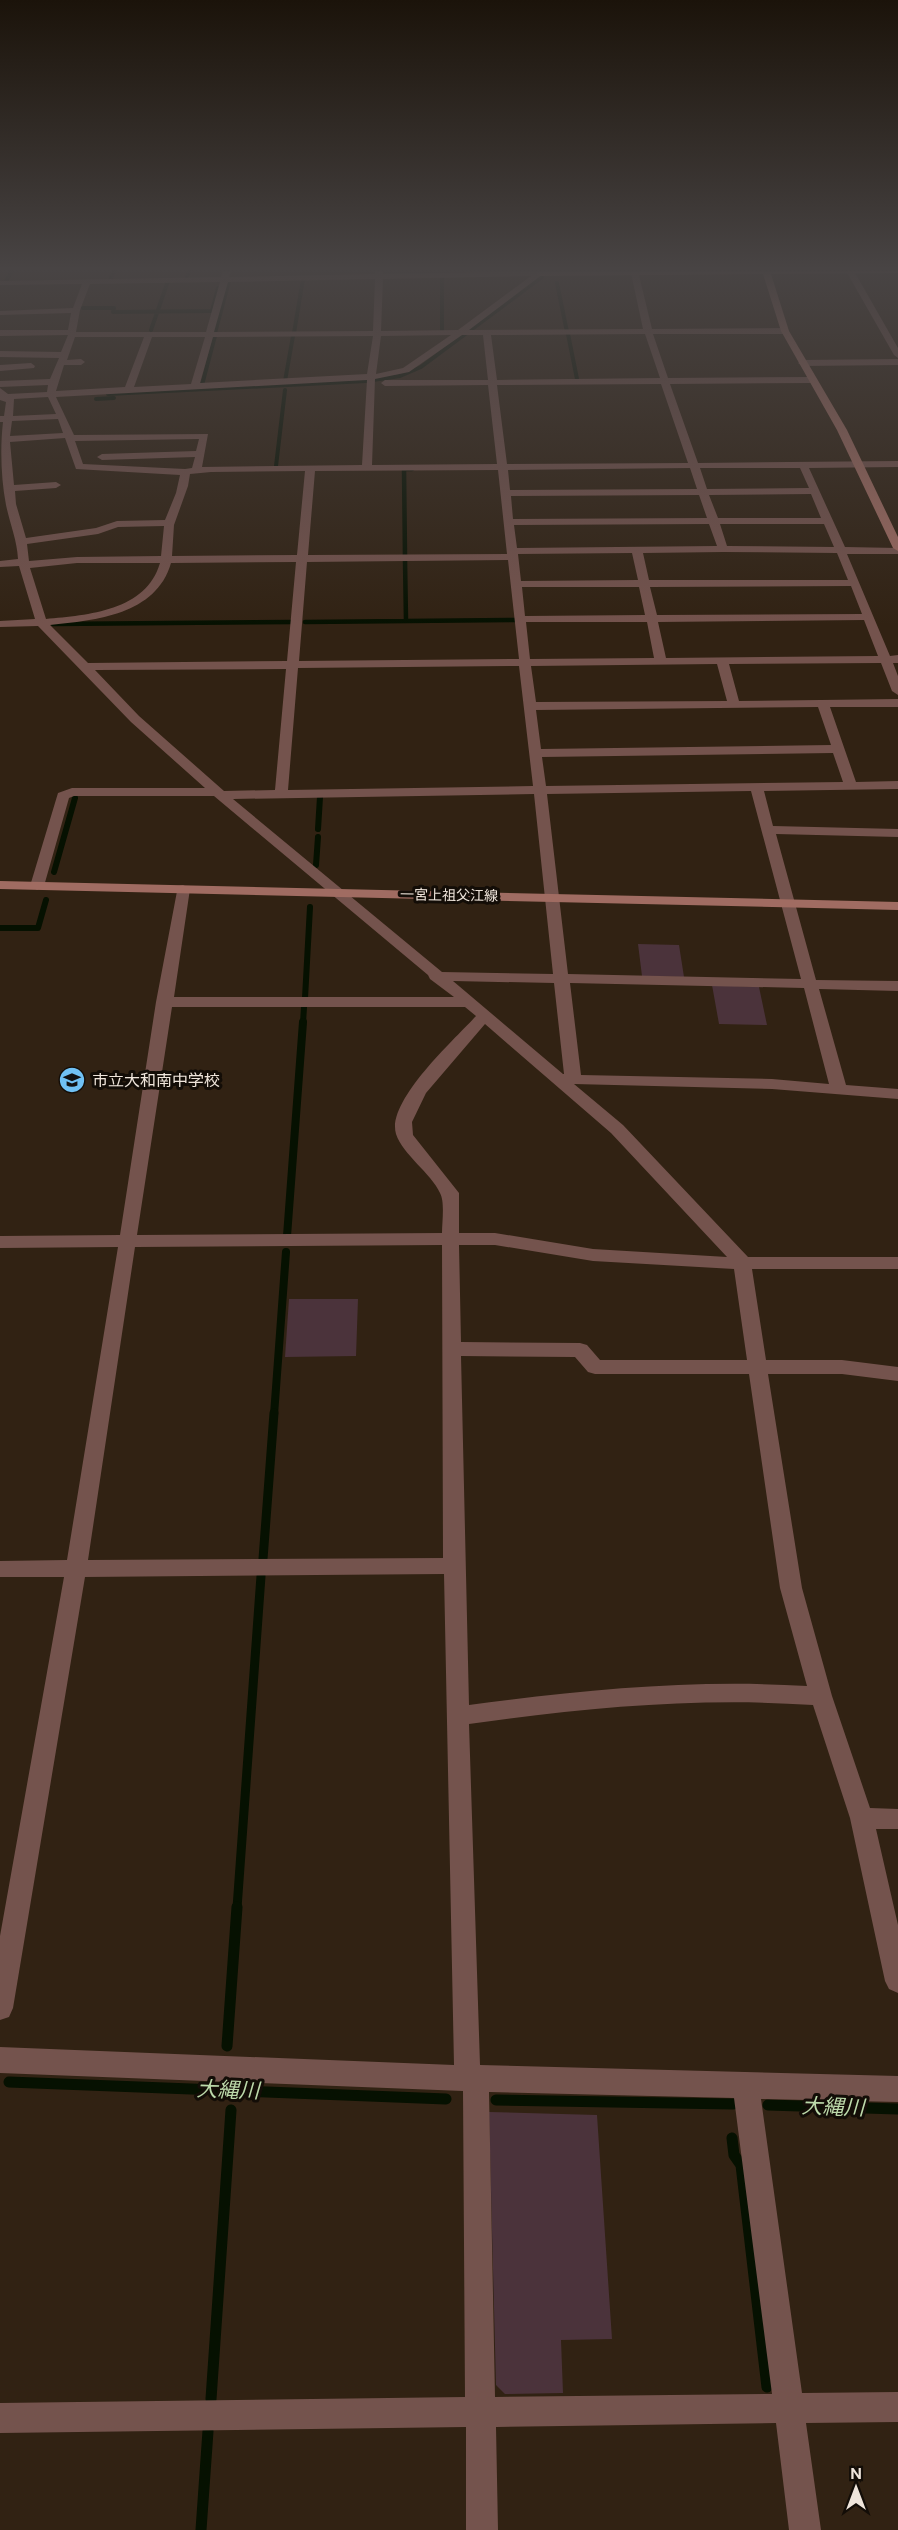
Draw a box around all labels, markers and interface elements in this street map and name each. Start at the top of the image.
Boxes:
street label: 一宮上祖父江線 [400,885,498,905]
school or university icon: 市立大和南中学校 [57,1065,87,1095]
place label: 市立大和南中学校 [92,1070,220,1091]
water label: 大縄川 [196,2075,262,2105]
water label: 大縄川 [801,2092,867,2122]
north arrow [826,2458,886,2518]
text: N [850,2463,862,2484]

